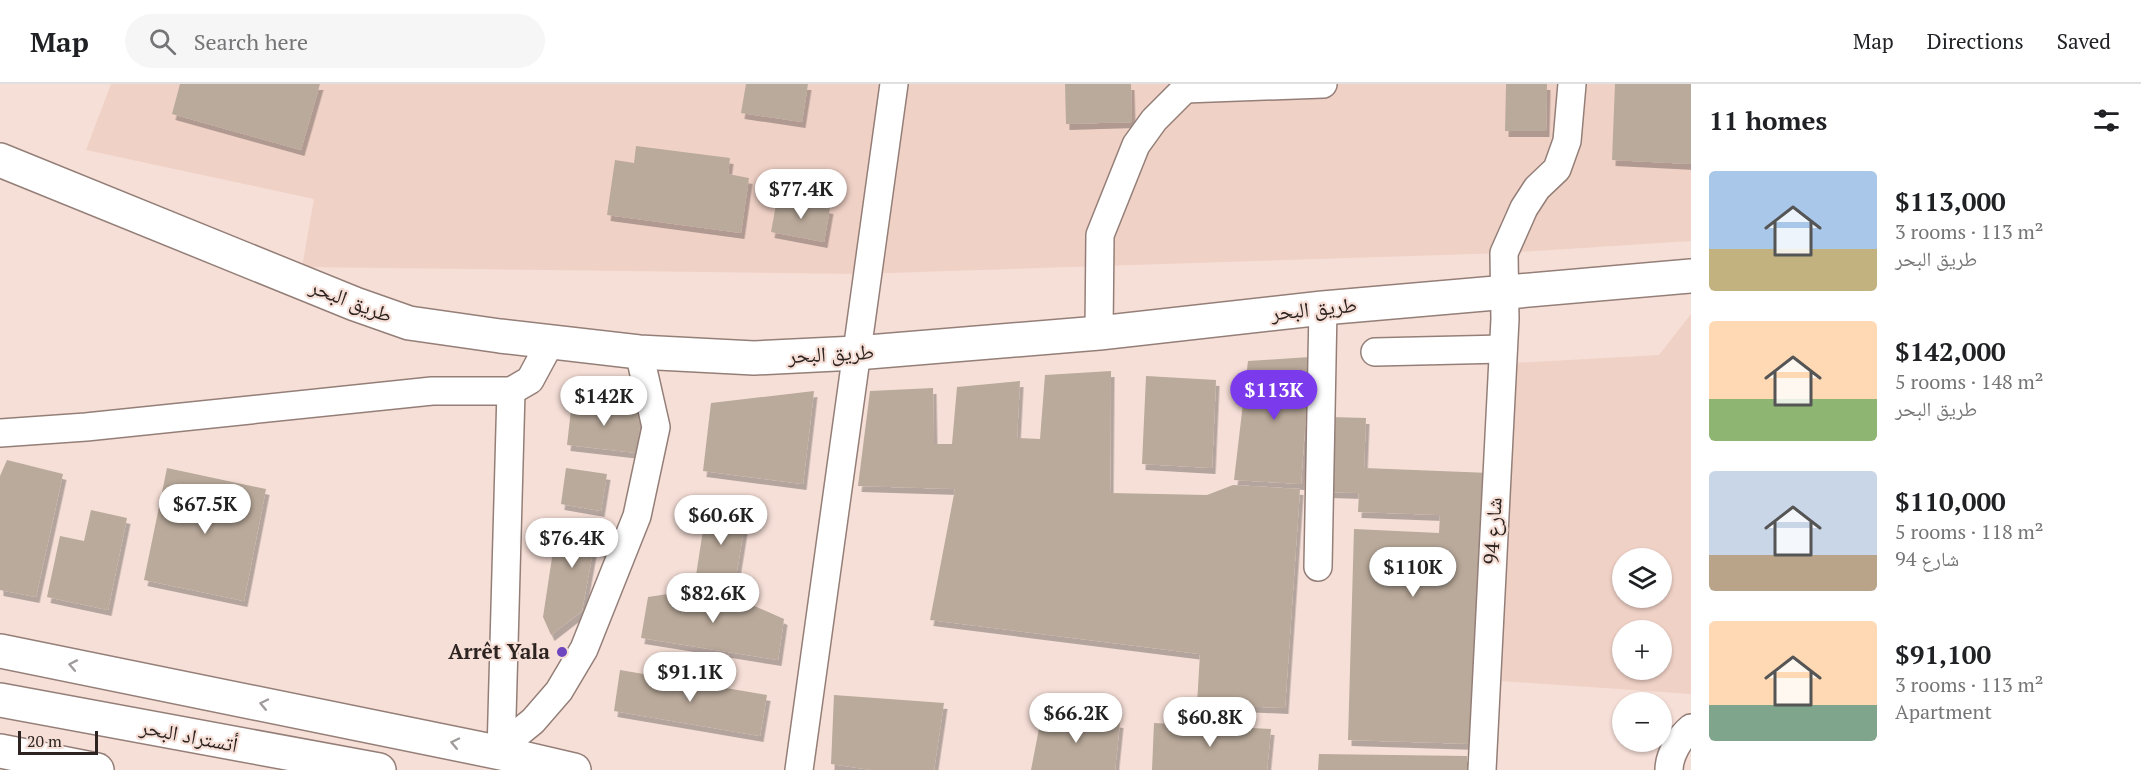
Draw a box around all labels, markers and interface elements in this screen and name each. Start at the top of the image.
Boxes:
search box [125,14,545,68]
text: Map [30,23,89,60]
icon: search [146,25,179,58]
text: Search here [194,27,308,56]
text: Map [1853,27,1894,55]
text: Directions [1927,27,2024,55]
text: Saved [2057,27,2111,55]
text: 11 homes [1709,103,1827,137]
icon: filters [2090,104,2123,137]
pin: $77.4K [752,169,850,220]
text: $77.4K [769,175,833,202]
text: $113,000 [1895,184,2006,218]
icon: home [1757,195,1829,267]
text: 3 rooms · 113 m² [1895,218,2043,245]
text: طريق البحر [1895,245,1977,272]
street label: طريق البحر [305,271,397,329]
street label: طريق البحر [1269,290,1358,327]
text: $142,000 [1895,334,2006,368]
street label: طريق البحر [786,337,875,369]
icon: home [1757,345,1829,417]
text: 5 rooms · 148 m² [1895,368,2043,395]
pin: $113K [1232,370,1316,421]
pin: $142K [562,376,646,427]
text: $113K [1244,376,1304,403]
text: $142K [574,382,634,409]
text: طريق البحر [1895,395,1977,422]
pin: $67.5K [156,484,254,535]
text: $110,000 [1895,484,2006,518]
text: $67.5K [173,490,237,517]
pin: $60.6K [672,495,770,546]
icon: home [1757,495,1829,567]
street label: شارع 94 [1476,497,1508,565]
text: $60.6K [688,501,754,528]
pin: $76.4K [523,518,621,569]
text: 5 rooms · 118 m² [1895,518,2043,545]
text: $76.4K [539,524,605,551]
text: شارع 94 [1895,545,1959,572]
pin: $110K [1371,547,1455,598]
map controls [1612,548,1672,752]
button: layers [1612,548,1672,608]
text: $110K [1383,553,1443,580]
pin: $82.6K [664,573,762,624]
text: $82.6K [680,579,746,606]
button: + [1612,620,1672,680]
place label: Arrêt Yala [448,637,550,665]
text: $91,100 [1895,637,1991,671]
marker: Arrêt Yala [555,645,569,659]
icon: home [1757,645,1829,717]
pin: $91.1K [641,652,739,703]
text: $91.1K [657,658,723,685]
one-way arrow [68,659,78,672]
text: 3 rooms · 113 m² [1895,671,2043,698]
button: − [1612,692,1672,752]
pin: $66.2K [1027,693,1125,744]
pin: $60.8K [1161,697,1259,748]
one-way arrow [260,698,270,711]
text: Apartment [1895,698,1992,725]
text: $66.2K [1043,699,1109,726]
text: $60.8K [1177,703,1243,730]
street label: أتستراد البحر [137,712,240,758]
scale bar [18,728,98,756]
text: 20 m [27,730,62,752]
one-way arrow [451,737,461,750]

